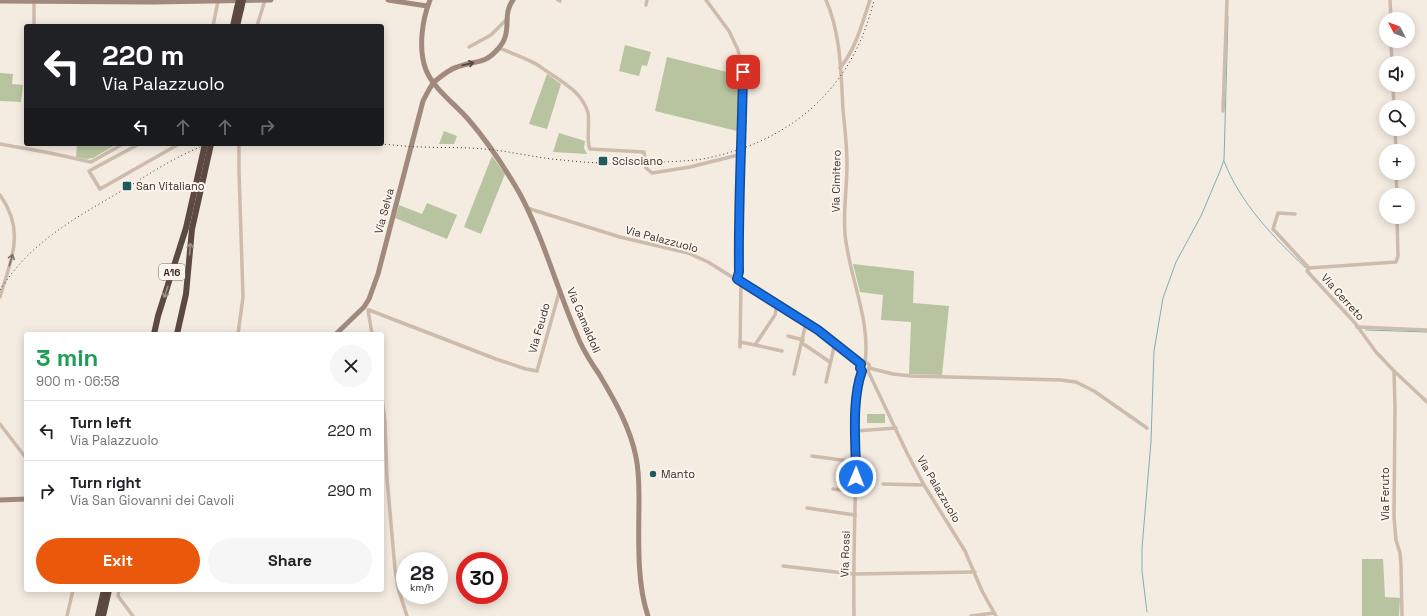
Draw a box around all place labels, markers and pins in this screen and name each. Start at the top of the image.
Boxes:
pin [726,55,760,89]
place label: Scisciano [612,154,663,168]
marker: Scisciano [597,155,609,167]
place label: San Vitaliano [136,179,205,193]
marker: San Vitaliano [121,180,133,192]
place label: Manto [661,467,695,481]
marker: Manto [648,469,658,479]

